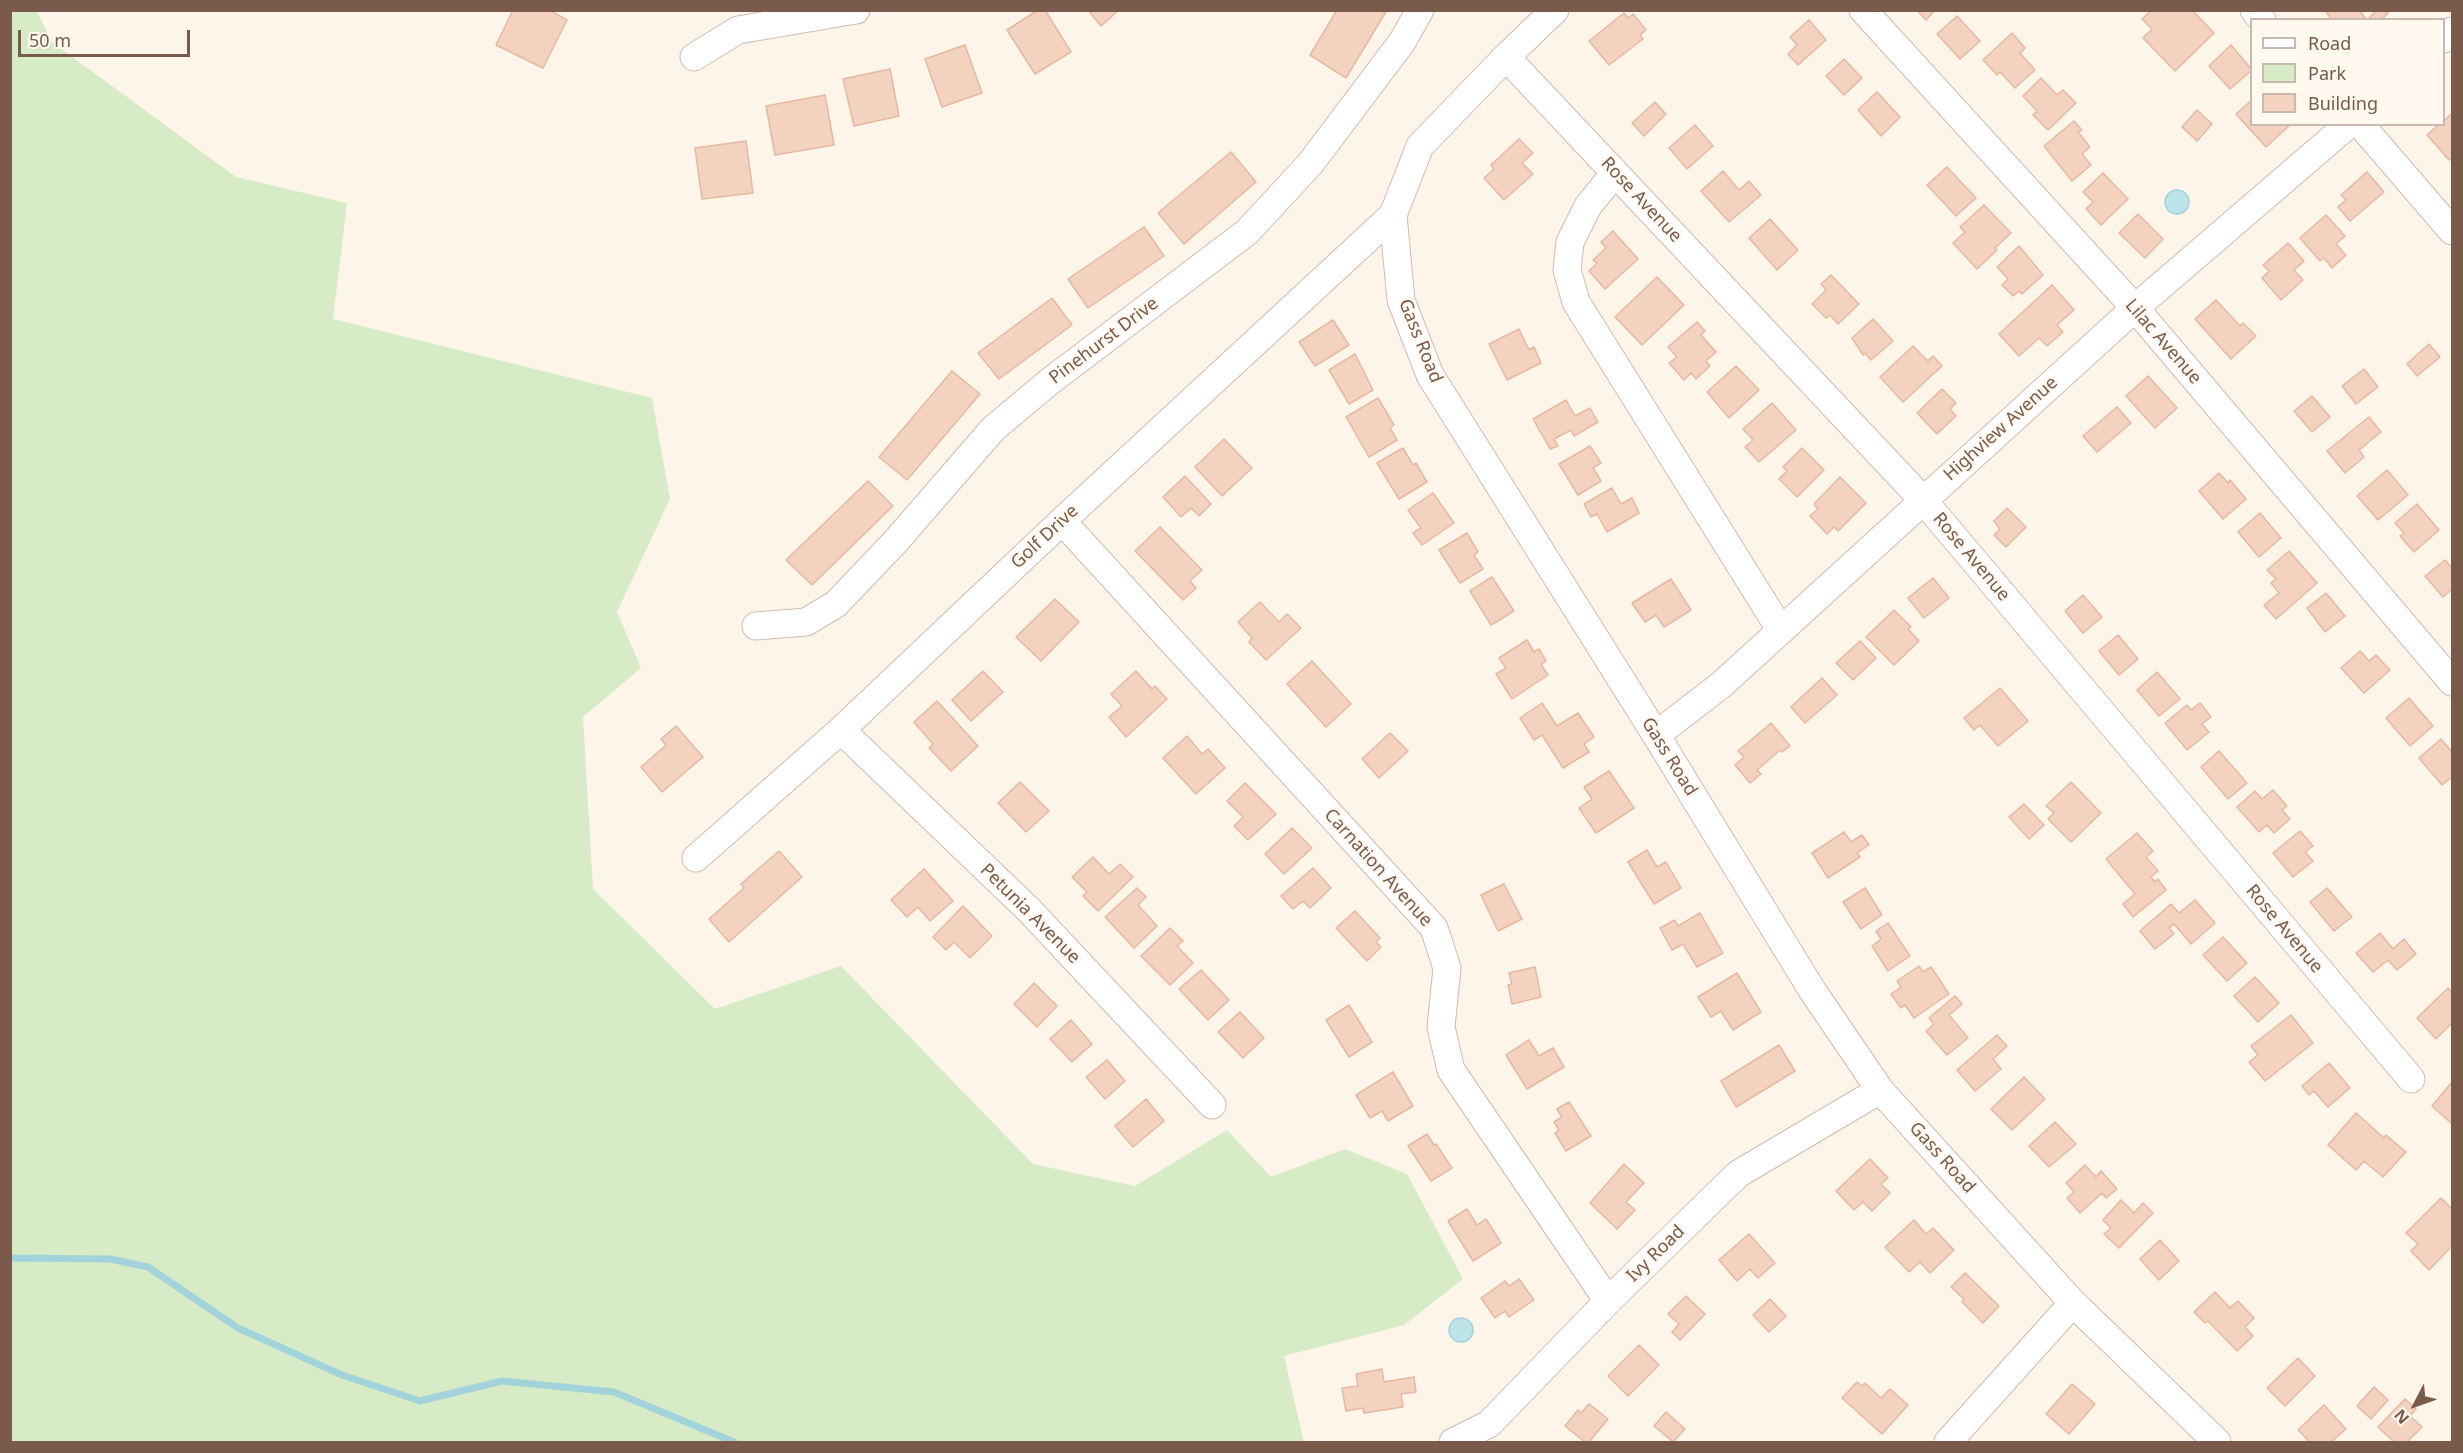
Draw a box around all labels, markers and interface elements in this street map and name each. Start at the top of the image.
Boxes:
scale bar [21,18,194,56]
legend [2250,18,2445,126]
text: 50 m [29,28,71,52]
text: Road [2308,31,2351,55]
text: Park [2308,61,2346,85]
text: Building [2308,91,2378,115]
street label: Rose Avenue [1596,153,1686,247]
street label: Pinehurst Drive [1045,293,1163,389]
street label: Lilac Avenue [2120,295,2206,389]
street label: Gass Road [1393,296,1447,386]
street label: Highview Avenue [1940,372,2062,486]
street label: Golf Drive [1007,500,1083,574]
street label: Rose Avenue [1928,508,2014,606]
street label: Gass Road [1636,714,1702,800]
street label: Carnation Avenue [1319,805,1437,931]
street label: Petunia Avenue [976,860,1084,968]
street label: Rose Avenue [2241,880,2327,978]
street label: Gass Road [1904,1118,1980,1198]
street label: Ivy Road [1622,1221,1690,1287]
north arrow [2385,1375,2445,1435]
text: N [2389,1405,2414,1429]

